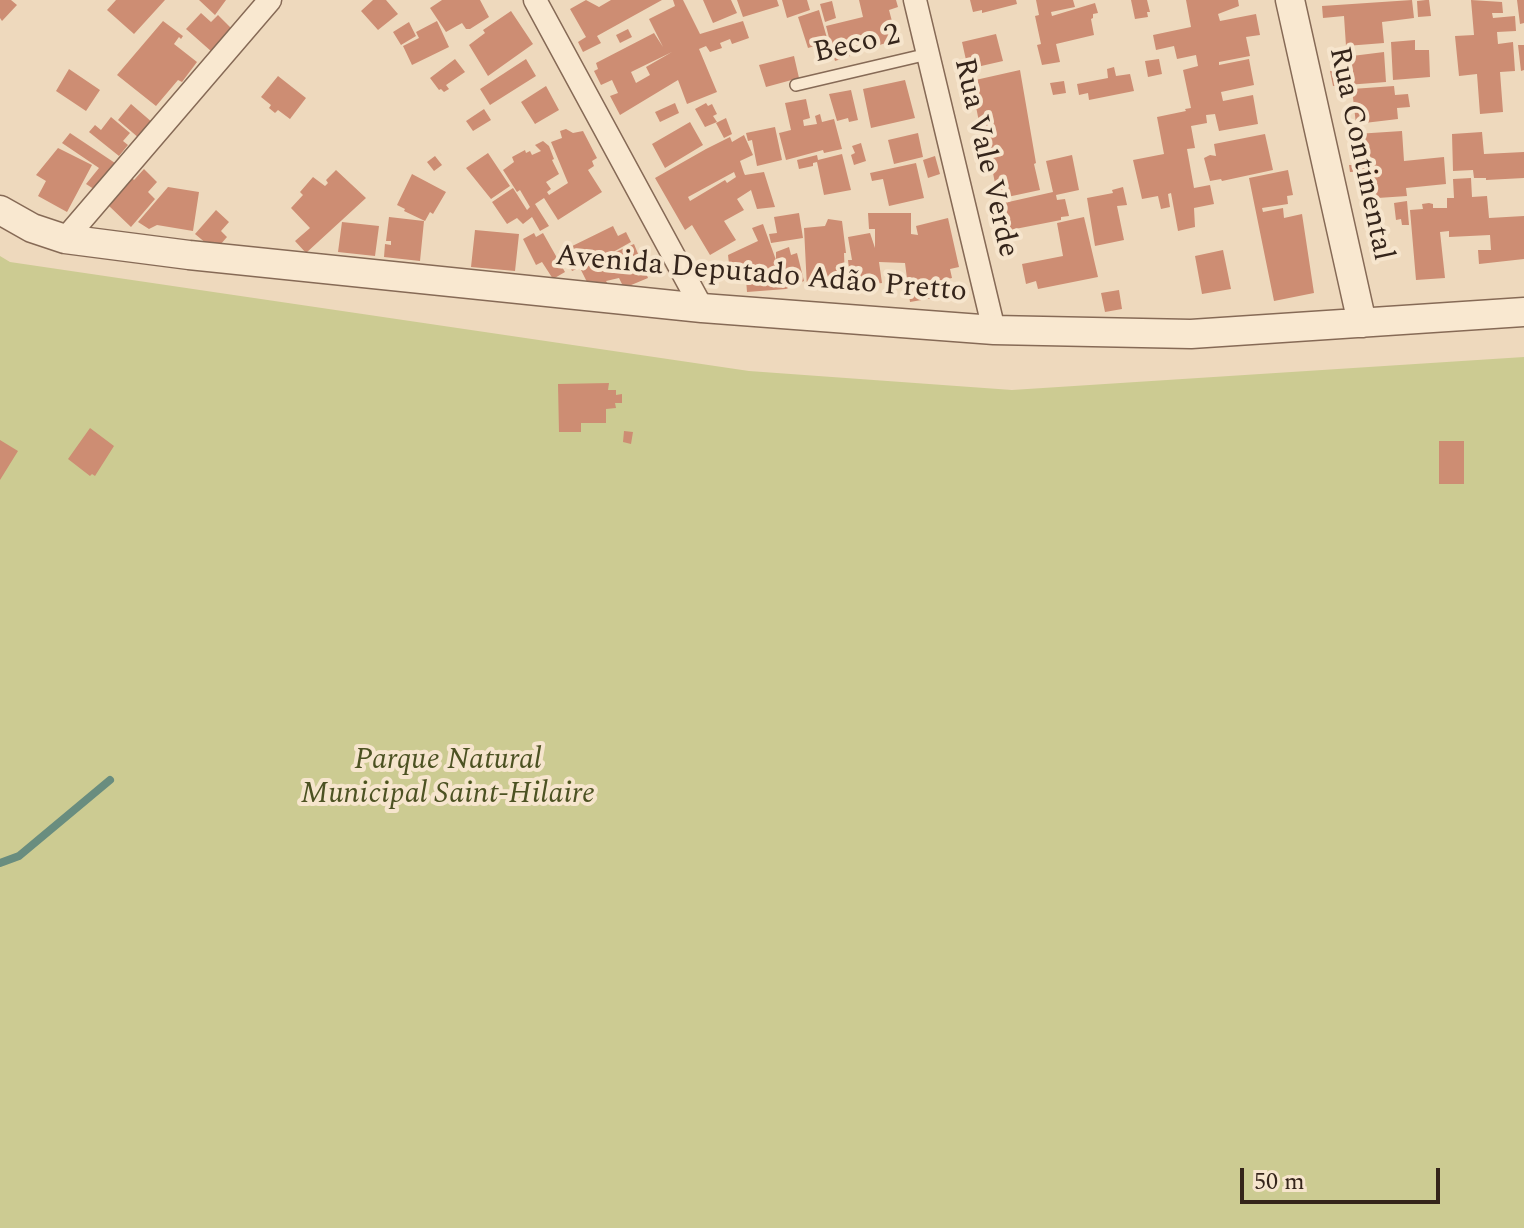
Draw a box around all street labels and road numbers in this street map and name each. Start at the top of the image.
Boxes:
street label: Beco 2 [810,19,904,73]
street label: Rua Continental [1319,44,1399,264]
street label: Rua Vale Verde [944,55,1024,261]
street label: Avenida Deputado Adão Pretto [554,240,968,312]

